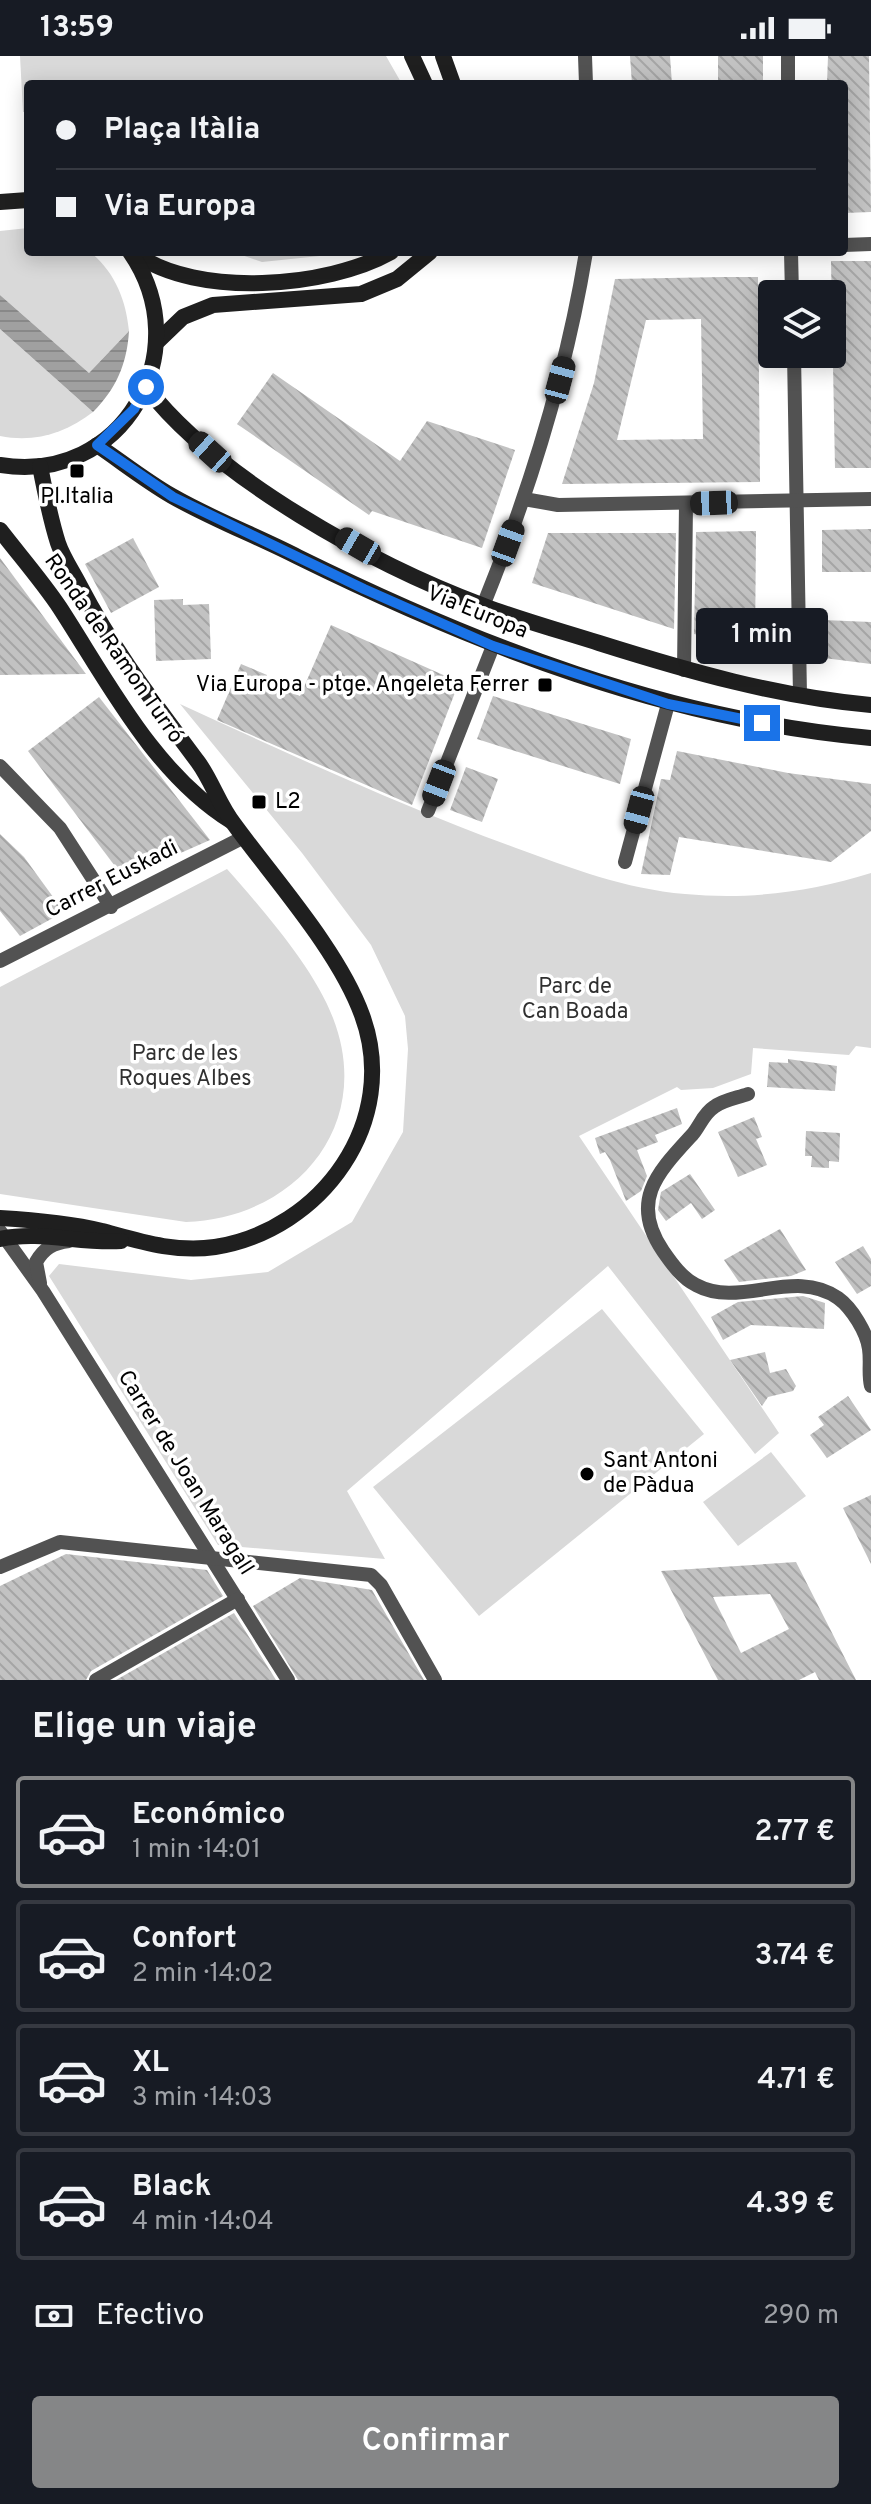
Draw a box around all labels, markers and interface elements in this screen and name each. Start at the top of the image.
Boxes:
text: 13:59 [40,10,114,47]
text: Plaça Itàlia [104,112,260,149]
text: Via Europa [104,189,256,226]
map controls [758,280,846,368]
button: layers [758,280,846,368]
car [542,354,578,406]
route start [128,369,164,405]
car [184,427,236,477]
marker: Pl.Italia [68,462,86,480]
place label: Pl.Italia [40,484,114,511]
car [690,490,738,516]
car [489,516,527,570]
car [331,524,385,568]
street label: Ronda de Ramon Turró [37,549,189,749]
street label: Via Europa [422,580,532,646]
callout: 1 min [696,607,828,663]
text: 1 min [731,619,793,652]
place label: Via Europa - ptge. Angeleta Ferrer [196,672,529,699]
marker: Via Europa - ptge. Angeleta Ferrer [536,676,554,694]
route end [744,705,780,741]
car [419,756,459,810]
car [621,784,657,836]
place label: L2 [275,789,301,816]
marker: L2 [250,793,268,811]
street label: Carrer Euskadi [41,835,183,925]
park label: Parc de Can Boada [522,974,628,1026]
park label: Parc de les Roques Albes [119,1041,251,1093]
street label: Carrer de Joan Maragall [111,1366,259,1580]
place label: Sant Antoni de Pàdua [603,1448,718,1500]
marker: Sant Antoni de Pàdua [578,1465,596,1483]
text: Elige un viaje [32,1705,257,1751]
icon: car [36,1796,108,1868]
text: Económico [132,1797,285,1834]
text: 2.77 € [754,1814,835,1851]
text: 1 min · 14:01 [132,1834,261,1867]
icon: car [36,1920,108,1992]
text: Confort [132,1921,237,1958]
text: 3.74 € [754,1938,835,1975]
text: 2 min · 14:02 [132,1958,273,1991]
icon: car [36,2044,108,2116]
text: XL [132,2045,169,2082]
text: 4.71 € [757,2062,835,2099]
text: 3 min · 14:03 [132,2082,273,2115]
icon: car [36,2168,108,2240]
text: Black [132,2169,211,2206]
text: 4.39 € [747,2186,835,2223]
text: 4 min · 14:04 [132,2206,274,2239]
icon: cash [32,2294,76,2338]
text: Efectivo [96,2298,205,2335]
text: 290 m [763,2300,839,2333]
button: Confirmar [32,2396,839,2488]

